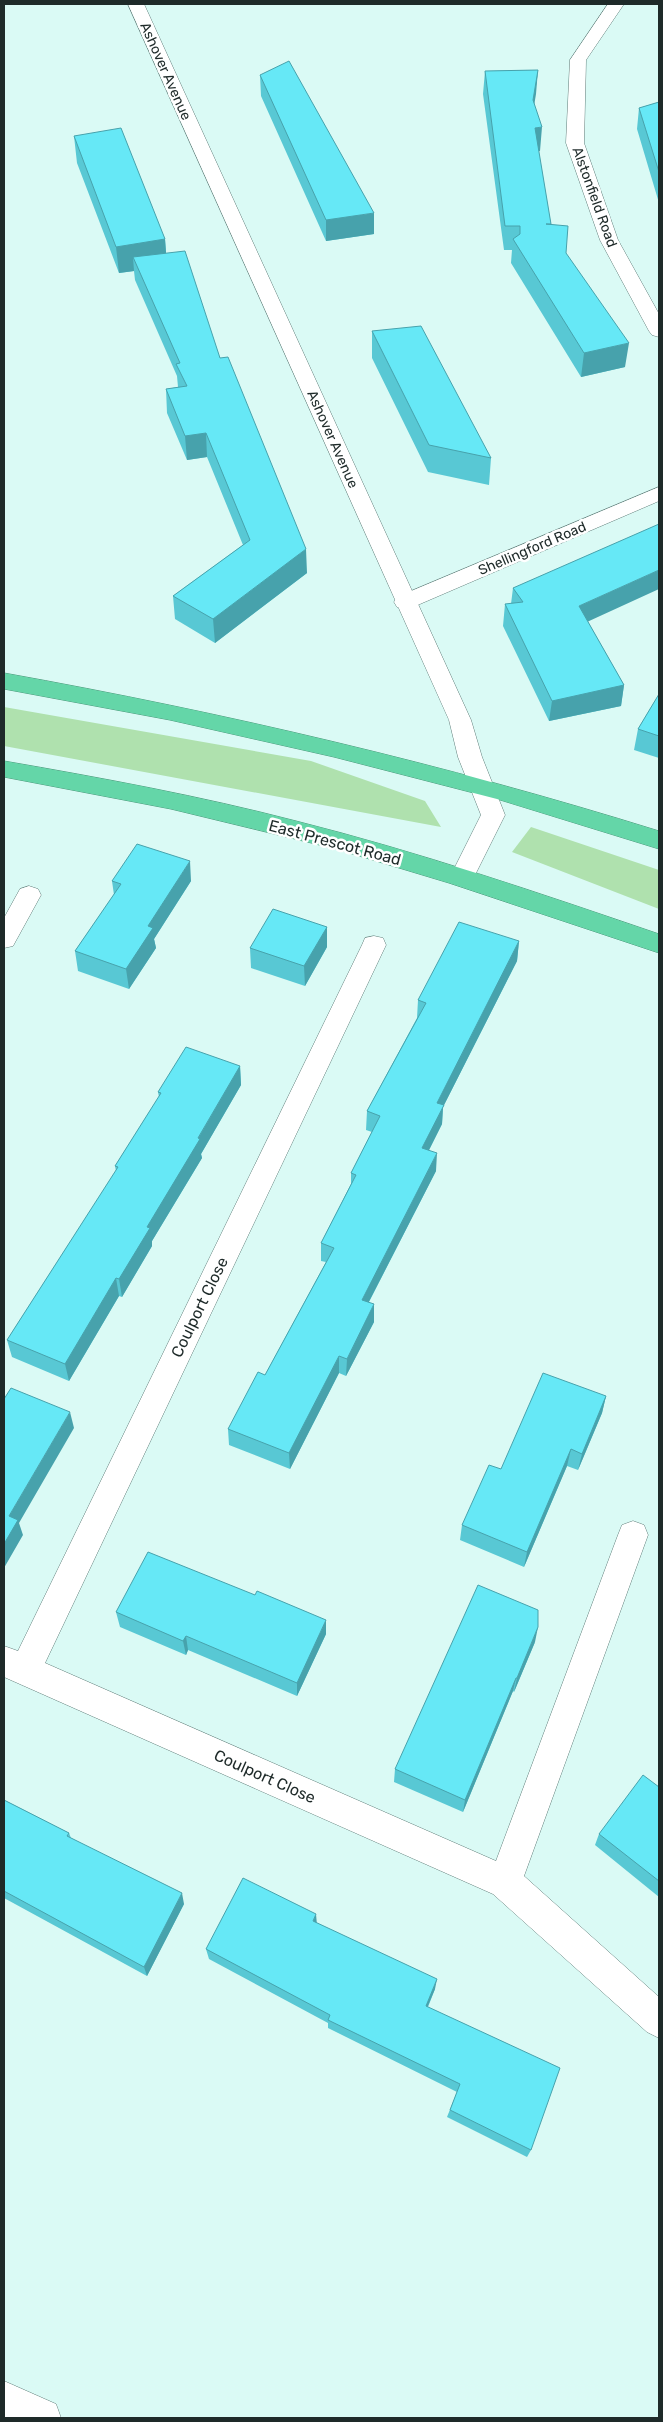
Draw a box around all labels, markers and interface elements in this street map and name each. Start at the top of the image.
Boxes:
street label: Ashover Avenue [136,20,195,123]
street label: Alstonfield Road [568,145,621,250]
street label: Ashover Avenue [303,388,362,491]
street label: Shellingford Road [476,518,589,579]
street label: East Prescot Road [267,816,403,869]
street label: Coulport Close [167,1254,232,1360]
street label: Coulport Close [211,1746,319,1807]

